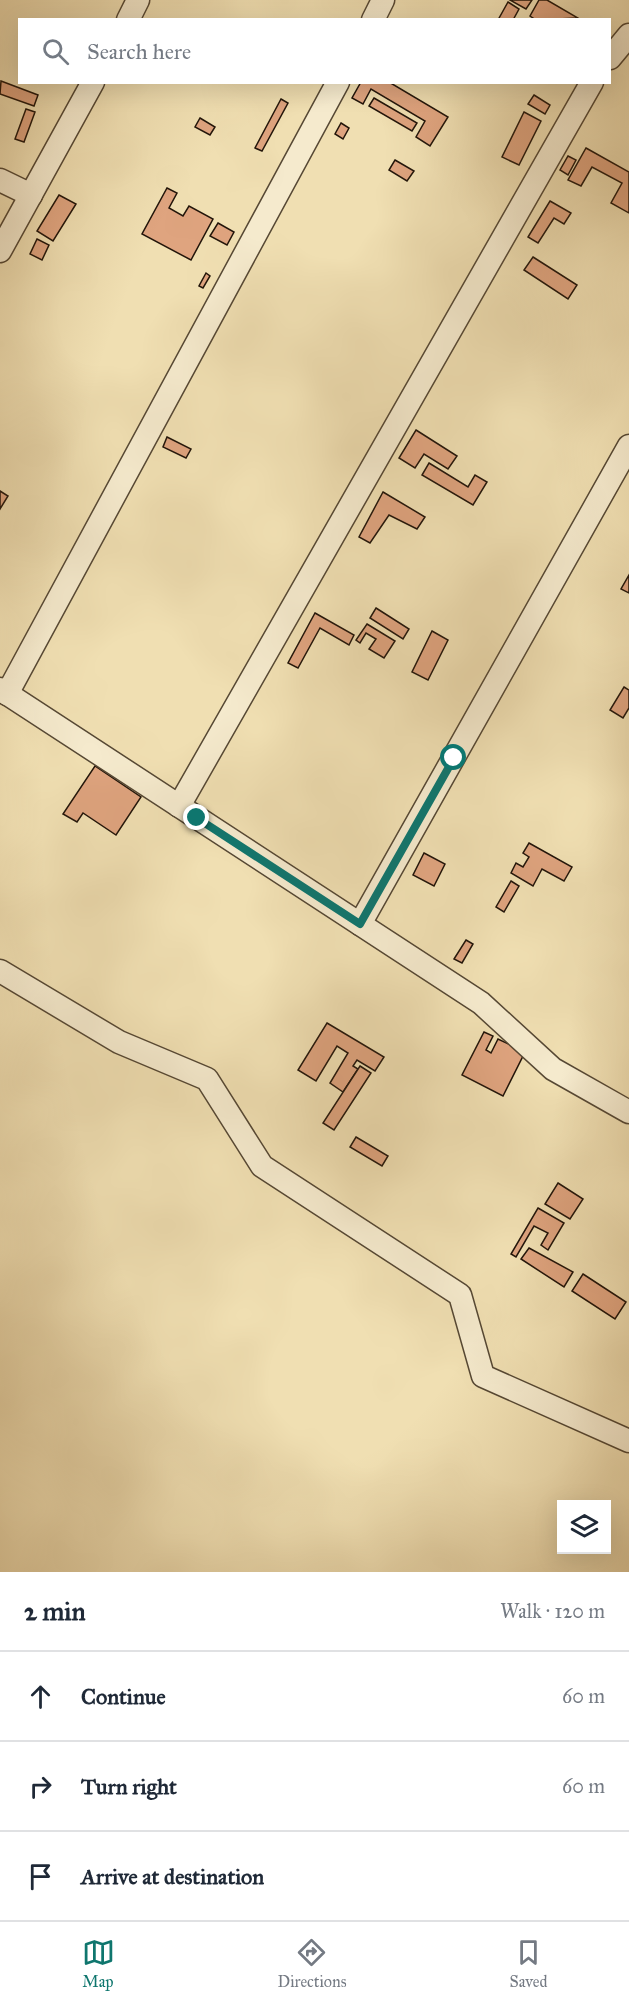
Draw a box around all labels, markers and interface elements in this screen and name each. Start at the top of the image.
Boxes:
search box [18,18,611,84]
icon: search [39,35,72,68]
text: Search here [87,38,191,65]
route start [440,744,466,770]
route end [183,804,209,830]
map controls [557,1500,611,1554]
button: layers [557,1500,611,1554]
text: 2 min [24,1595,85,1627]
text: Walk · 120 m [500,1599,605,1623]
icon: ahead [24,1680,57,1713]
text: Continue [81,1683,166,1710]
text: 60 m [562,1684,605,1708]
icon: right [24,1770,57,1803]
text: Turn right [81,1773,177,1800]
text: 60 m [562,1774,605,1798]
icon: arrive [24,1860,57,1893]
text: Arrive at destination [81,1863,264,1890]
tab: Map [82,1936,115,1991]
tab: Directions [278,1936,346,1991]
tab: Saved [509,1936,547,1991]

